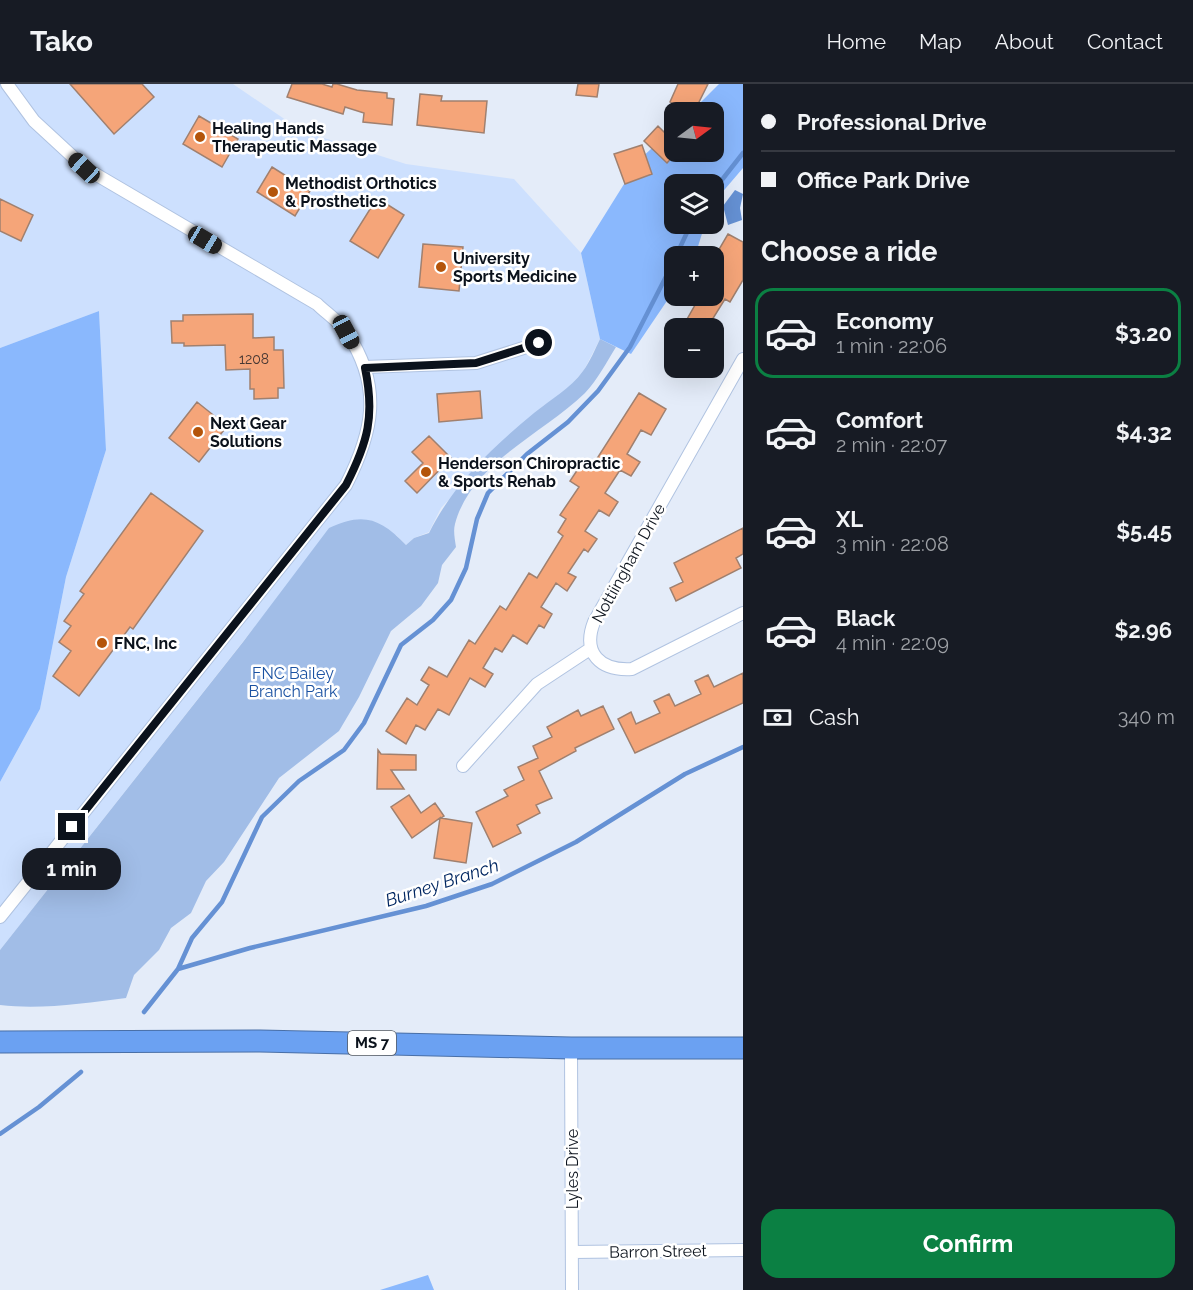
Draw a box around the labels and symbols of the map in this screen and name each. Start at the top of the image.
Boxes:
north arrow [664,102,724,162]
place label: Healing Hands Therapeutic Massage [212,119,377,156]
marker: Healing Hands Therapeutic Massage [193,130,207,144]
car [65,149,103,187]
place label: Methodist Orthotics & Prosthetics [285,174,437,211]
marker: Methodist Orthotics & Prosthetics [266,185,280,199]
car [185,223,225,257]
place label: University Sports Medicine [453,249,577,286]
marker: University Sports Medicine [434,260,448,274]
car [330,312,362,352]
route start [525,329,552,356]
house number: 1208 [239,351,269,367]
place label: Next Gear Solutions [210,414,286,451]
marker: Next Gear Solutions [191,425,205,439]
place label: Henderson Chiropractic & Sports Rehab [438,454,620,491]
marker: Henderson Chiropractic & Sports Rehab [419,465,433,479]
street label: Nottiingham Drive [588,500,669,626]
place label: FNC, Inc [114,634,177,653]
marker: FNC, Inc [95,636,109,650]
park label: FNC Bailey Branch Park [248,664,338,701]
route end [58,813,85,840]
callout: 1 min [22,848,122,890]
water label: Burney Branch [382,854,501,911]
road number: MS 7 [348,1031,396,1055]
street label: Lyles Drive [563,1129,582,1209]
street label: Barron Street [609,1241,708,1262]

